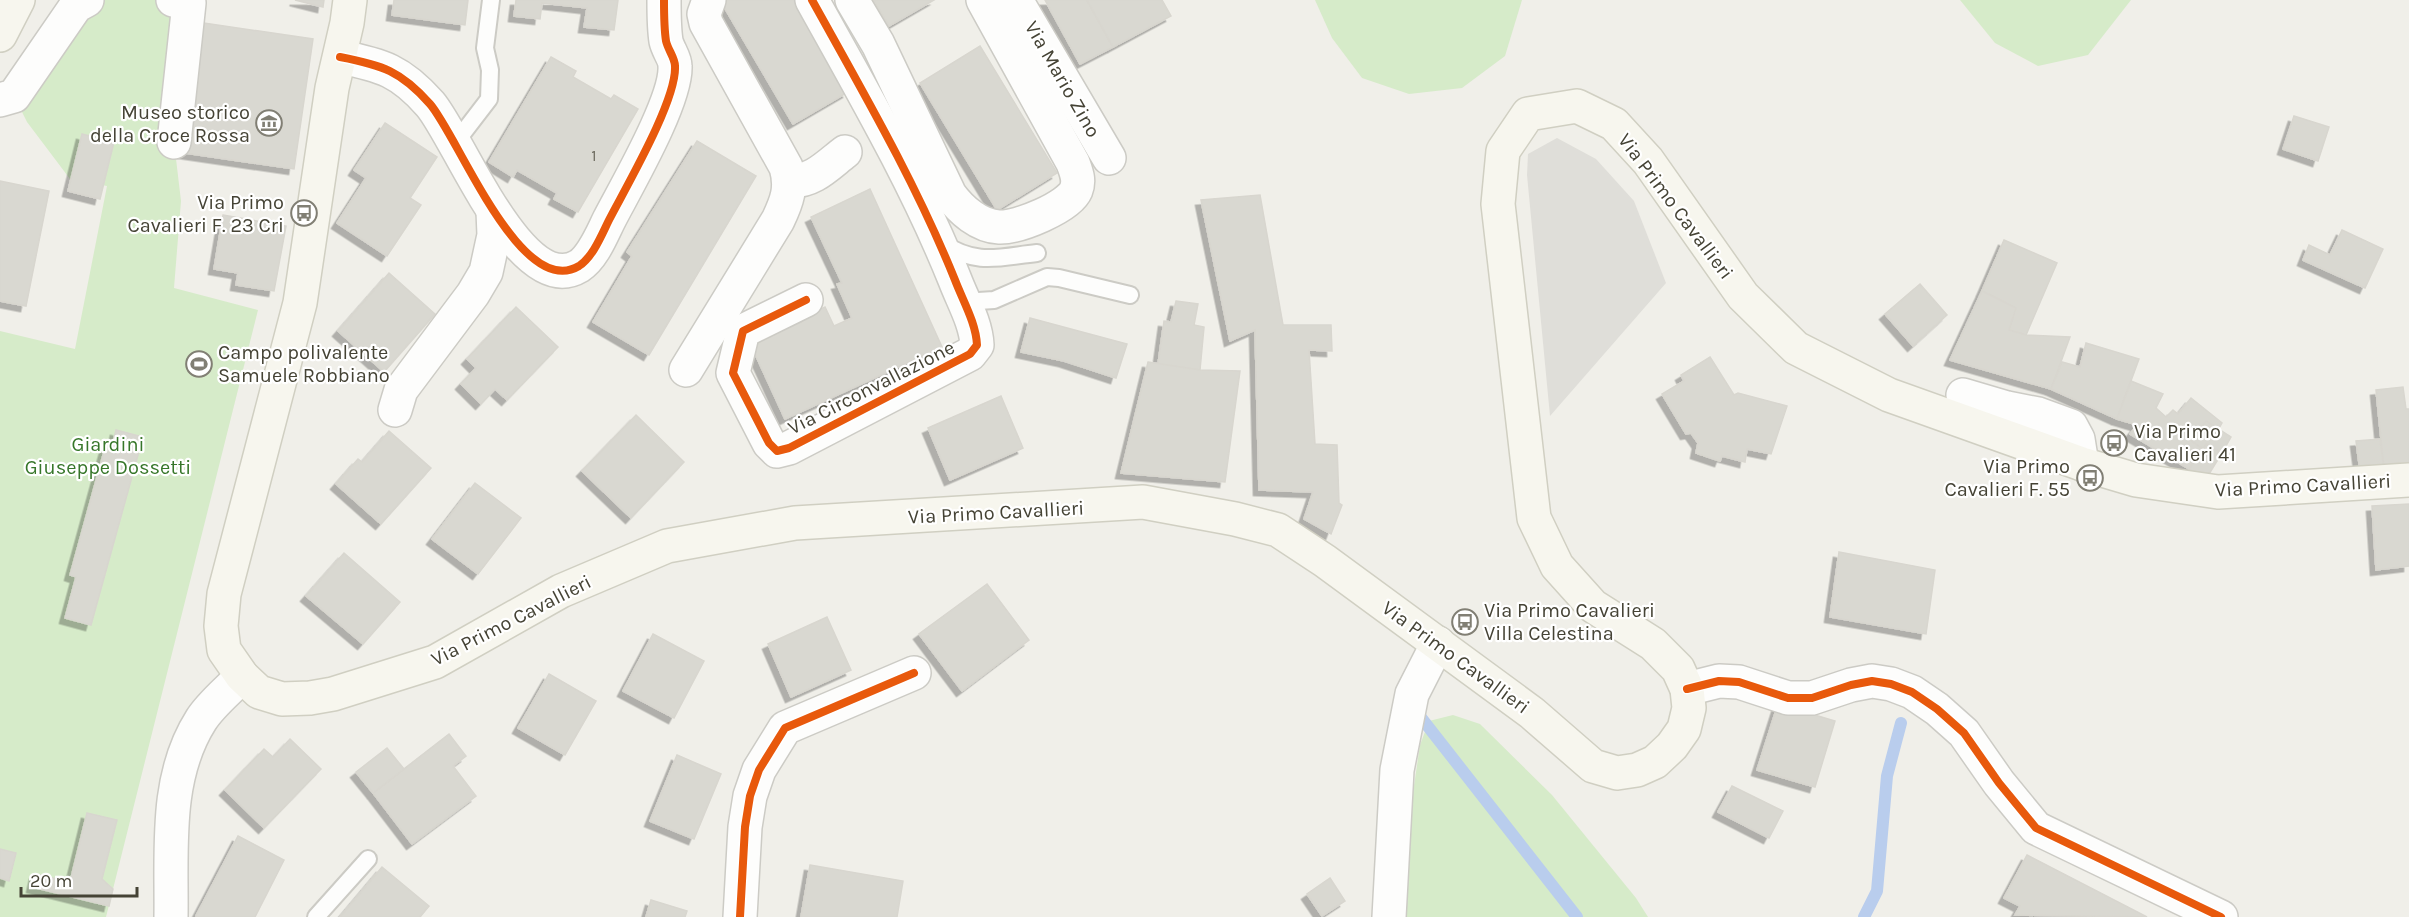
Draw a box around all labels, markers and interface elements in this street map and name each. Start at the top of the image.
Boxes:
street label: Via Mario Zino [1020,17,1105,142]
place label: Museo storico della Croce Rossa [90,101,250,147]
museum icon: Museo storico della Croce Rossa [254,108,284,138]
street label: Via Primo Cavallieri [1613,129,1738,284]
house number: 1 [591,146,597,165]
place label: Via Primo Cavalieri F. 23 Cri [128,191,284,237]
bus stop icon: Via Primo Cavalieri F. 23 Cri [289,198,319,228]
street label: Via Circonvallazione [784,335,958,439]
place label: Campo polivalente Samuele Robbiano [218,341,390,387]
sports icon: Campo polivalente Samuele Robbiano [184,349,214,379]
place label: Via Primo Cavalieri 41 [2134,420,2236,466]
bus stop icon: Via Primo Cavalieri 41 [2099,428,2129,458]
park label: Giardini Giuseppe Dossetti [25,433,191,479]
place label: Via Primo Cavalieri F. 55 [1945,455,2070,501]
bus stop icon: Via Primo Cavalieri F. 55 [2075,463,2105,493]
street label: Via Primo Cavallieri [2214,469,2392,502]
street label: Via Primo Cavallieri [907,496,1085,529]
street label: Via Primo Cavallieri [427,570,595,671]
street label: Via Primo Cavallieri [1378,596,1534,719]
place label: Via Primo Cavalieri Villa Celestina [1484,599,1655,645]
bus stop icon: Via Primo Cavalieri Villa Celestina [1450,607,1480,637]
scale bar [21,860,136,898]
text: 20 m [30,870,72,892]

